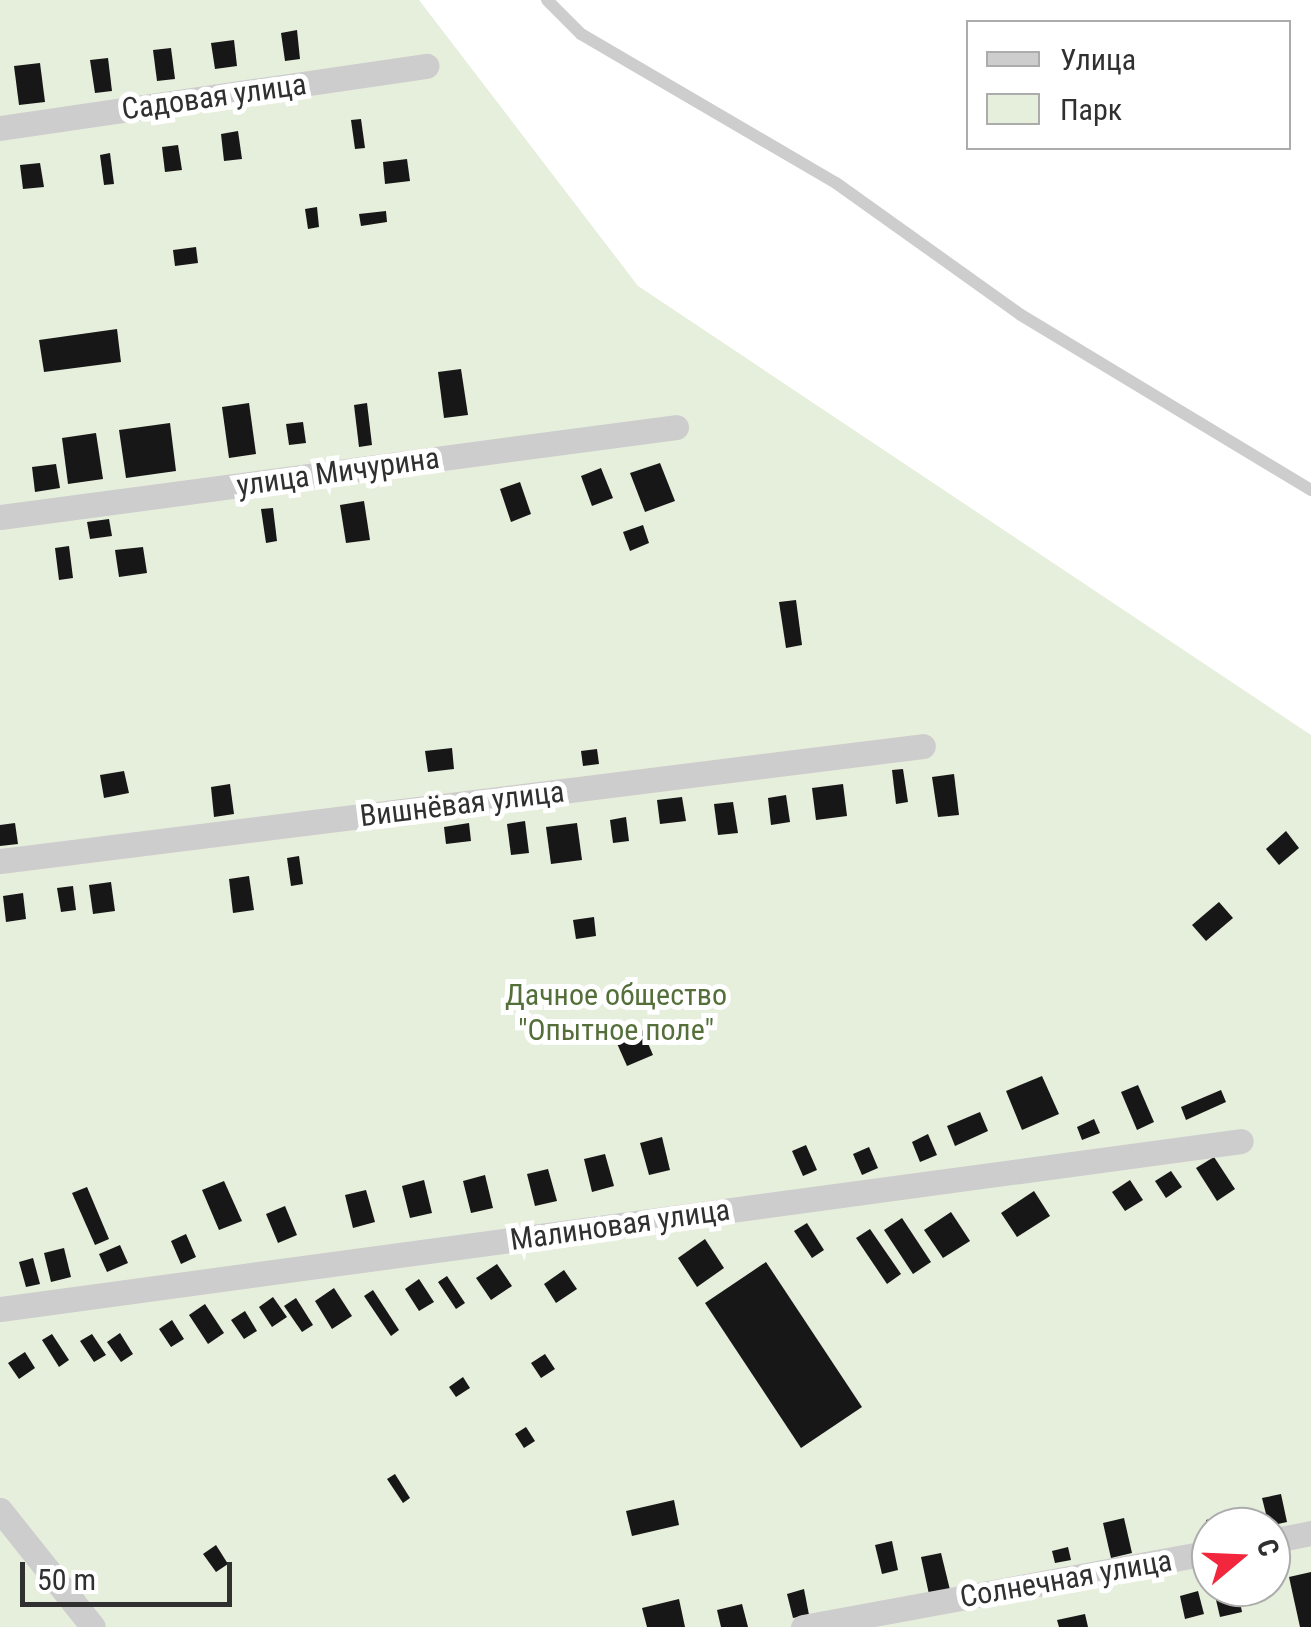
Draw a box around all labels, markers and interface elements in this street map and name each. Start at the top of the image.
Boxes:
legend [966,20,1291,150]
text: Улица [1060,42,1136,77]
street label: Садовая улица [119,66,309,128]
text: Парк [1060,92,1122,127]
street label: улица Мичурина [234,440,442,504]
street label: Вишнёвая улица [358,774,566,834]
park label: Дачное общество "Опытное поле" [505,977,727,1048]
street label: Малиновая улица [508,1192,732,1258]
north arrow [1191,1507,1291,1607]
text: С [1250,1535,1286,1561]
scale bar [25,1542,238,1604]
street label: Солнечная улица [957,1543,1175,1615]
text: 50 m [37,1562,96,1597]

